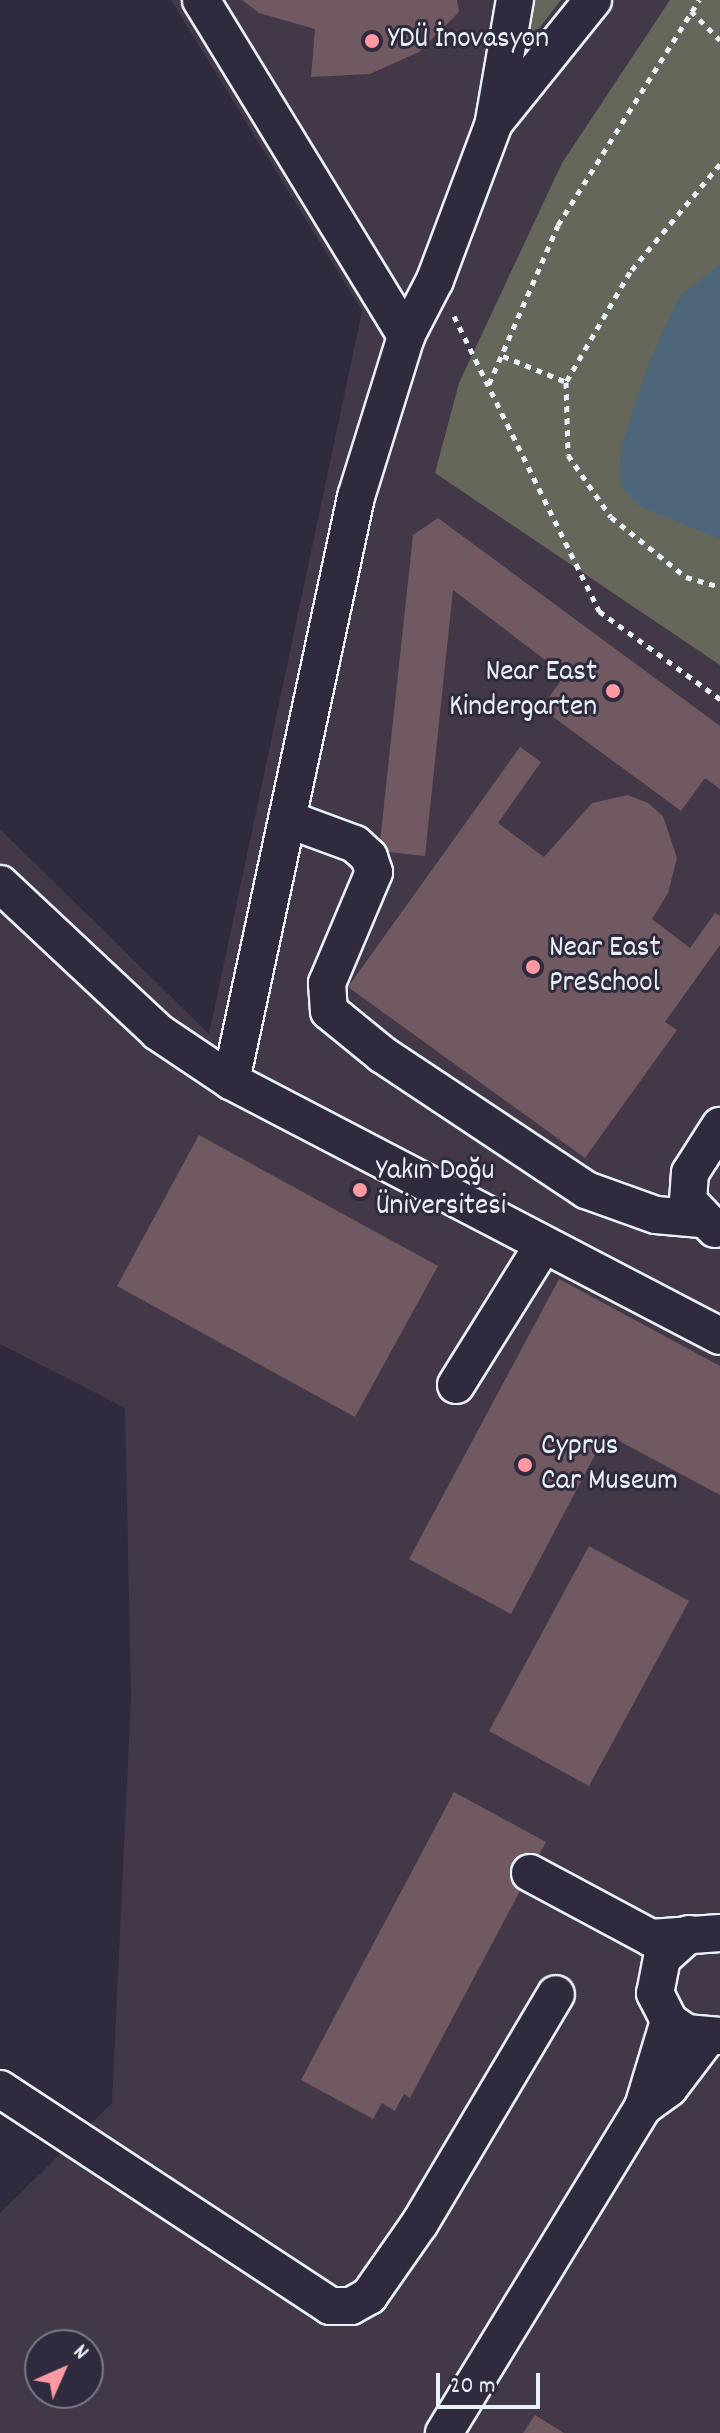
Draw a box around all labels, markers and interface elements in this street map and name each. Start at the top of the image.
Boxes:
place label: YDÜ İnovasyon [388,23,549,59]
marker: YDÜ İnovasyon [363,32,381,50]
place label: Near East Kindergarten [449,656,597,726]
marker: Near East Kindergarten [604,682,622,700]
place label: Near East PreSchool [549,932,660,1002]
marker: Near East PreSchool [524,958,542,976]
place label: Yakın Doğu Üniversitesi [376,1155,506,1226]
marker: Yakın Doğu Üniversitesi [351,1181,369,1199]
place label: Cyprus Car Museum [541,1430,678,1500]
marker: Cyprus Car Museum [516,1456,534,1474]
north arrow [24,2329,104,2409]
text: N [65,2338,95,2368]
scale bar [440,2357,544,2407]
text: 20 m [450,2370,496,2404]

